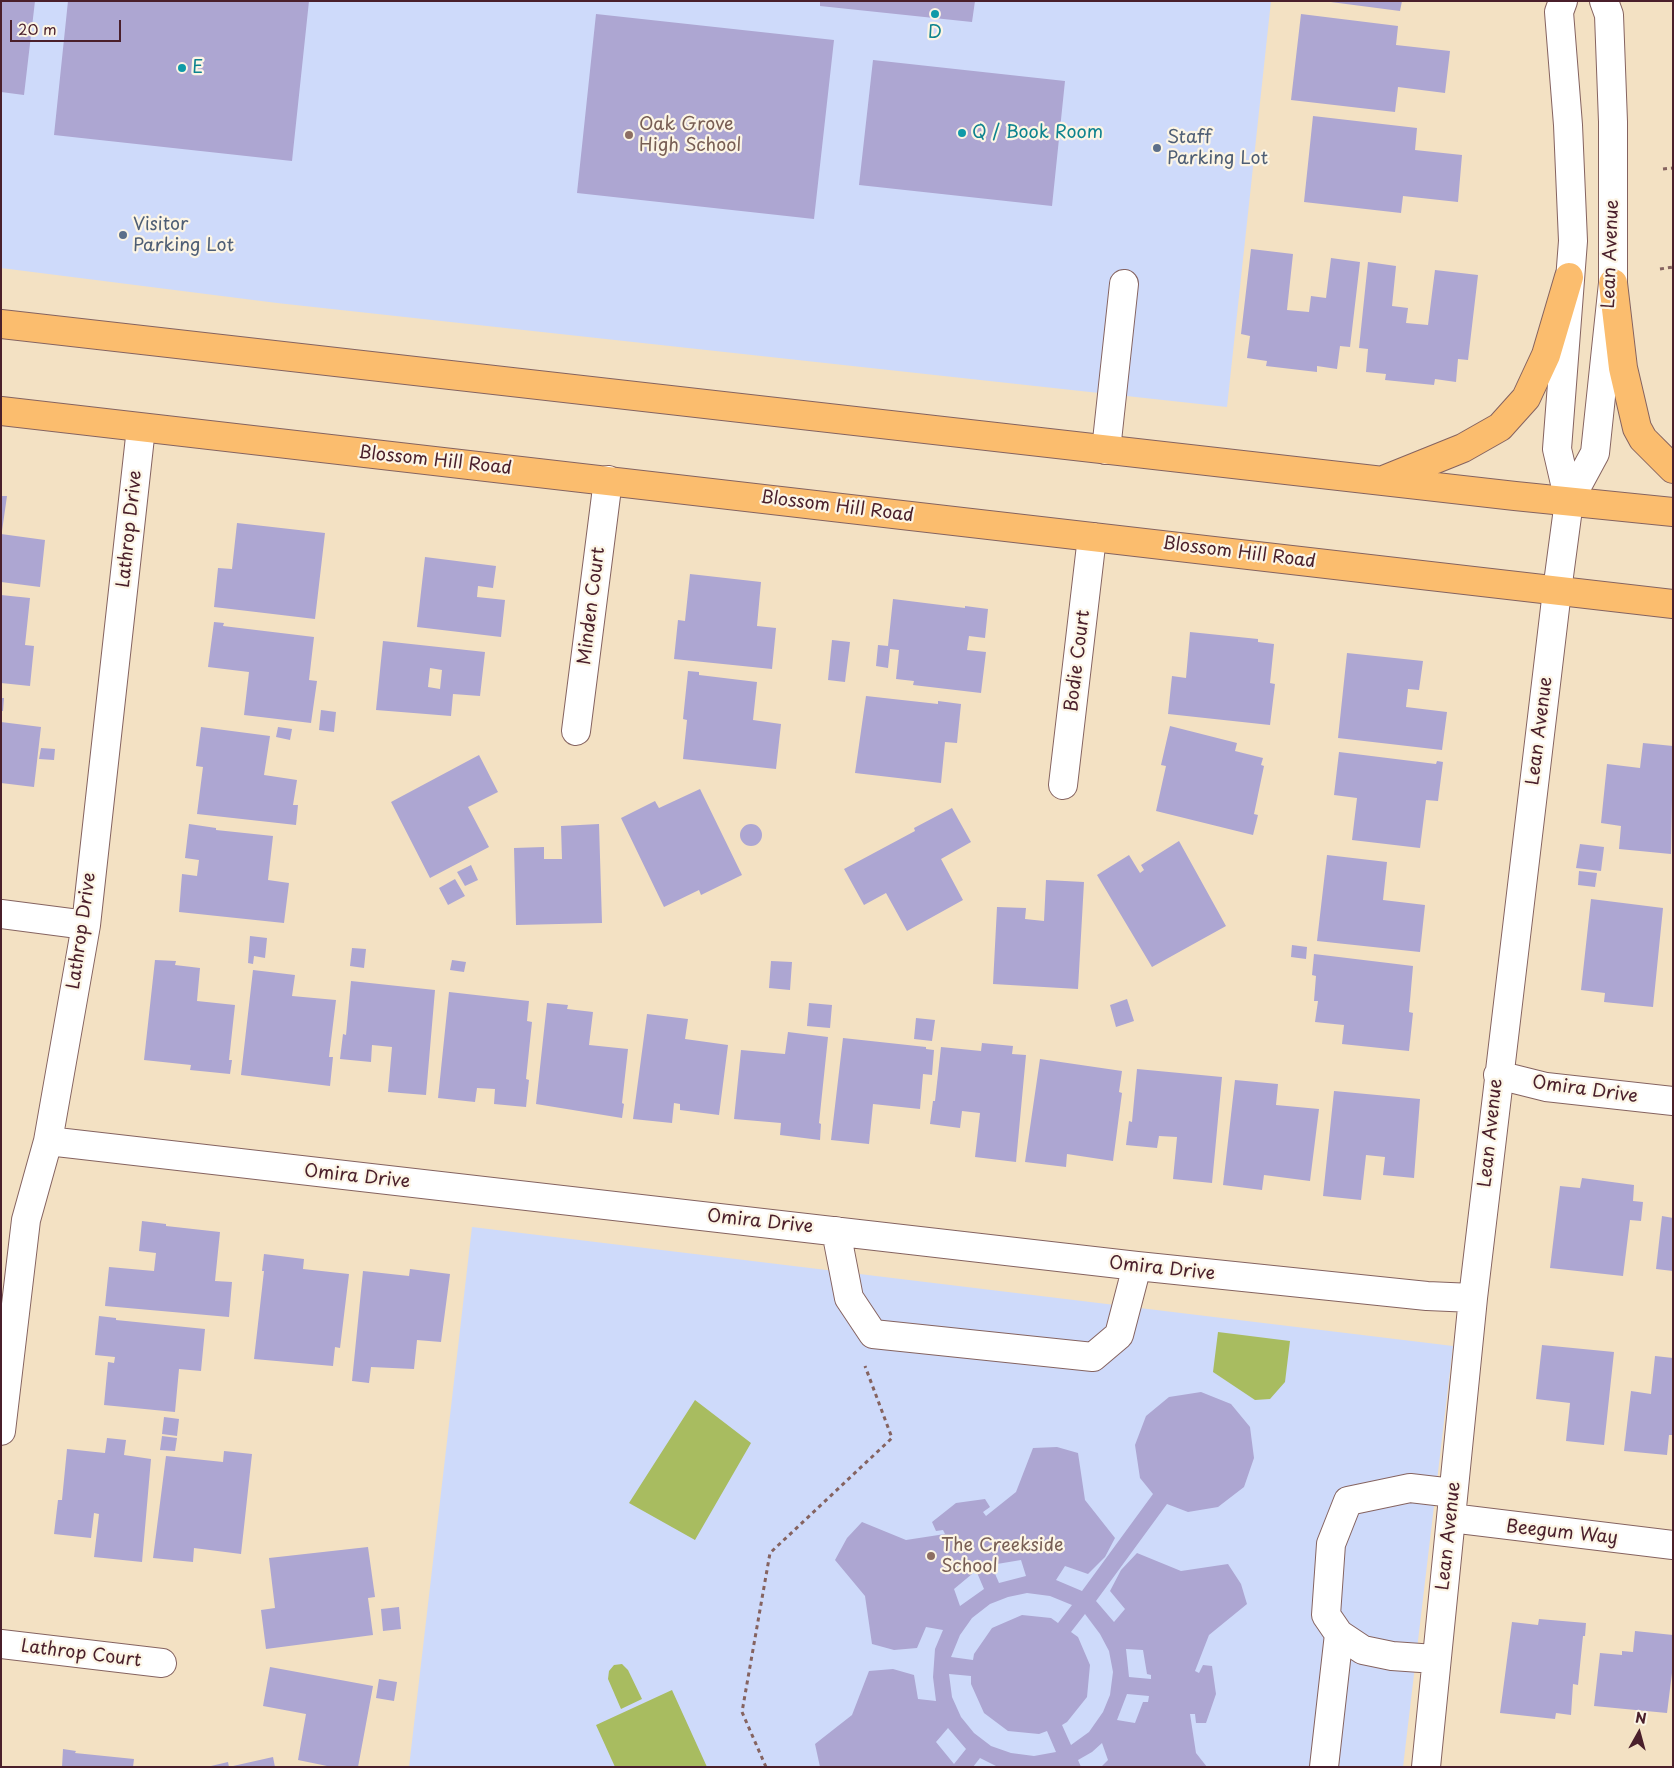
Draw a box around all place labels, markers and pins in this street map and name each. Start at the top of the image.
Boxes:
marker: D [929,8,941,20]
place label: D [928,22,942,44]
place label: E [192,57,203,79]
marker: E [176,62,188,74]
place label: Oak Grove High School [639,114,742,156]
place label: Q / Book Room [972,122,1103,144]
marker: Q / Book Room [956,127,968,139]
place label: Staff Parking Lot [1167,127,1268,170]
marker: Oak Grove High School [623,129,635,141]
marker: Staff Parking Lot [1151,142,1163,154]
place label: Visitor Parking Lot [133,214,234,256]
marker: Visitor Parking Lot [117,229,129,241]
place label: The Creekside School [941,1535,1063,1578]
marker: The Creekside School [925,1550,937,1562]

